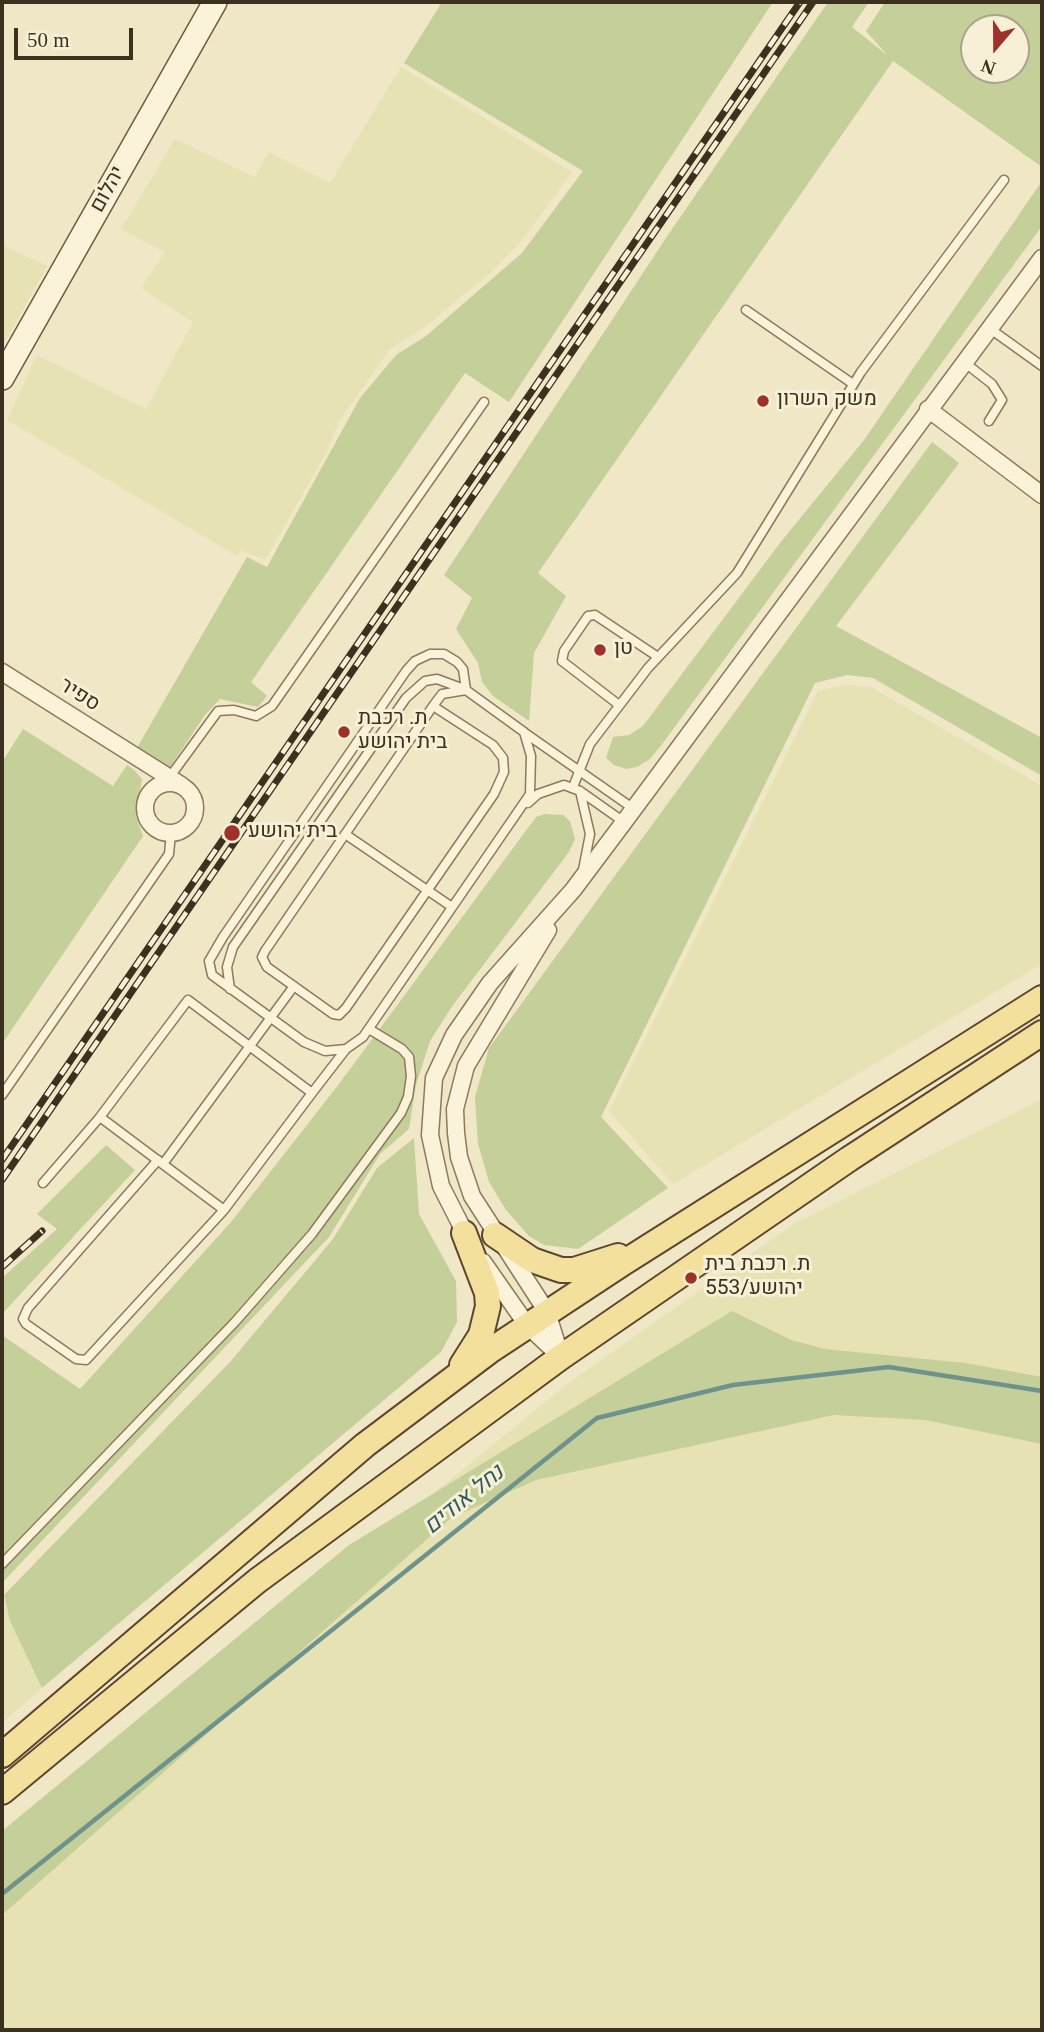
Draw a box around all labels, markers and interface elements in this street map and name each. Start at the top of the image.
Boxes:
scale bar [18,14,136,58]
north arrow [960,14,1030,84]
text: 50 m [27,28,70,52]
text: N [978,55,998,80]
street label: יהלום [86,162,132,218]
place label: משק השרון [777,388,877,414]
marker: משק השרון [755,393,771,409]
place label: טן [614,637,633,663]
marker: טן [592,642,608,658]
street label: ספיר [54,674,104,718]
place label: ת. רכבת בית יהושע [358,707,447,757]
marker: ת. רכבת בית יהושע [336,724,352,740]
place label: בית יהושע [248,820,337,846]
marker: בית יהושע [222,823,242,843]
place label: ת. רכבת בית יהושע/553 [705,1253,810,1303]
marker: ת. רכבת בית יהושע/553 [683,1270,699,1286]
water label: נחל אודים [419,1460,511,1542]

